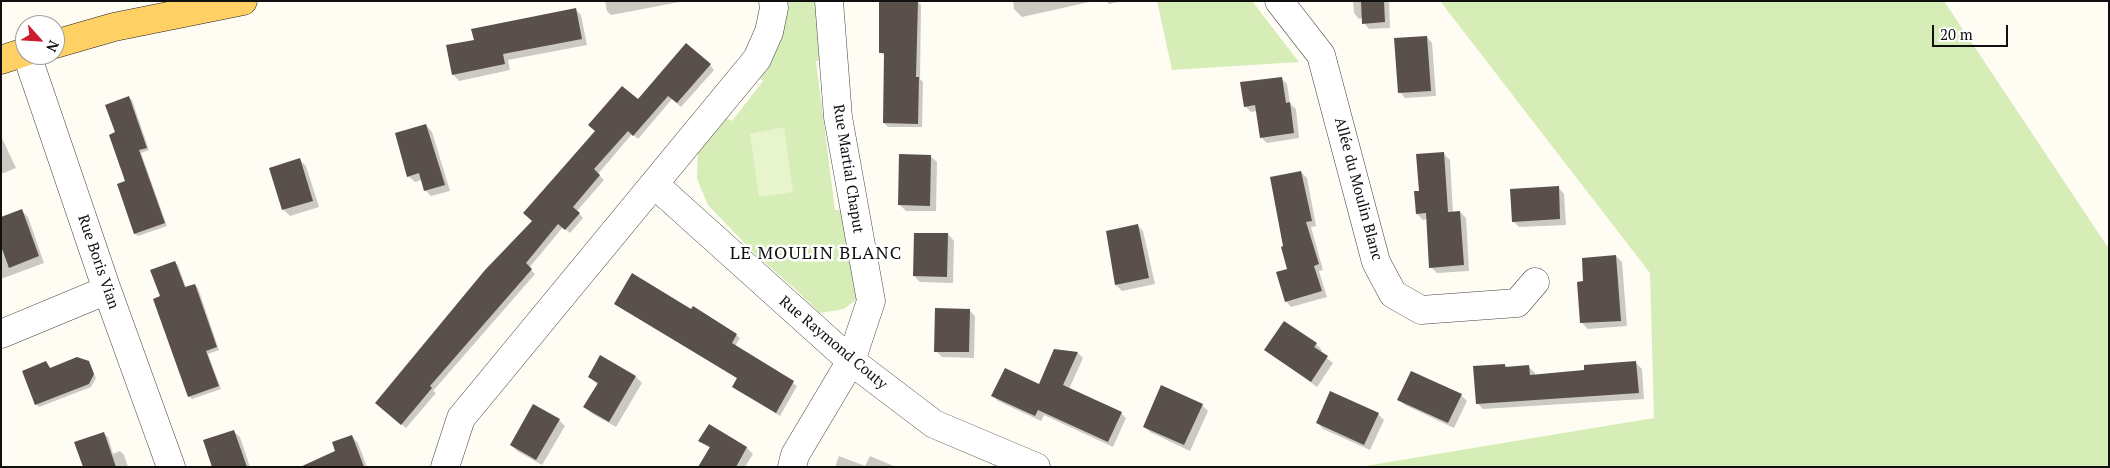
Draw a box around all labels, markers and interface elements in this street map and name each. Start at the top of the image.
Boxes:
north arrow [15,15,65,65]
scale bar [1935,15,2011,47]
text: 20 m [1940,24,1973,44]
text: N [42,37,64,55]
street label: Rue Martial Chaput [829,103,867,235]
street label: Allée du Moulin Blanc [1330,116,1386,262]
street label: Rue Boris Vian [73,212,123,312]
district label: LE MOULIN BLANC [728,243,904,265]
street label: Rue Raymond Couty [775,293,891,393]

